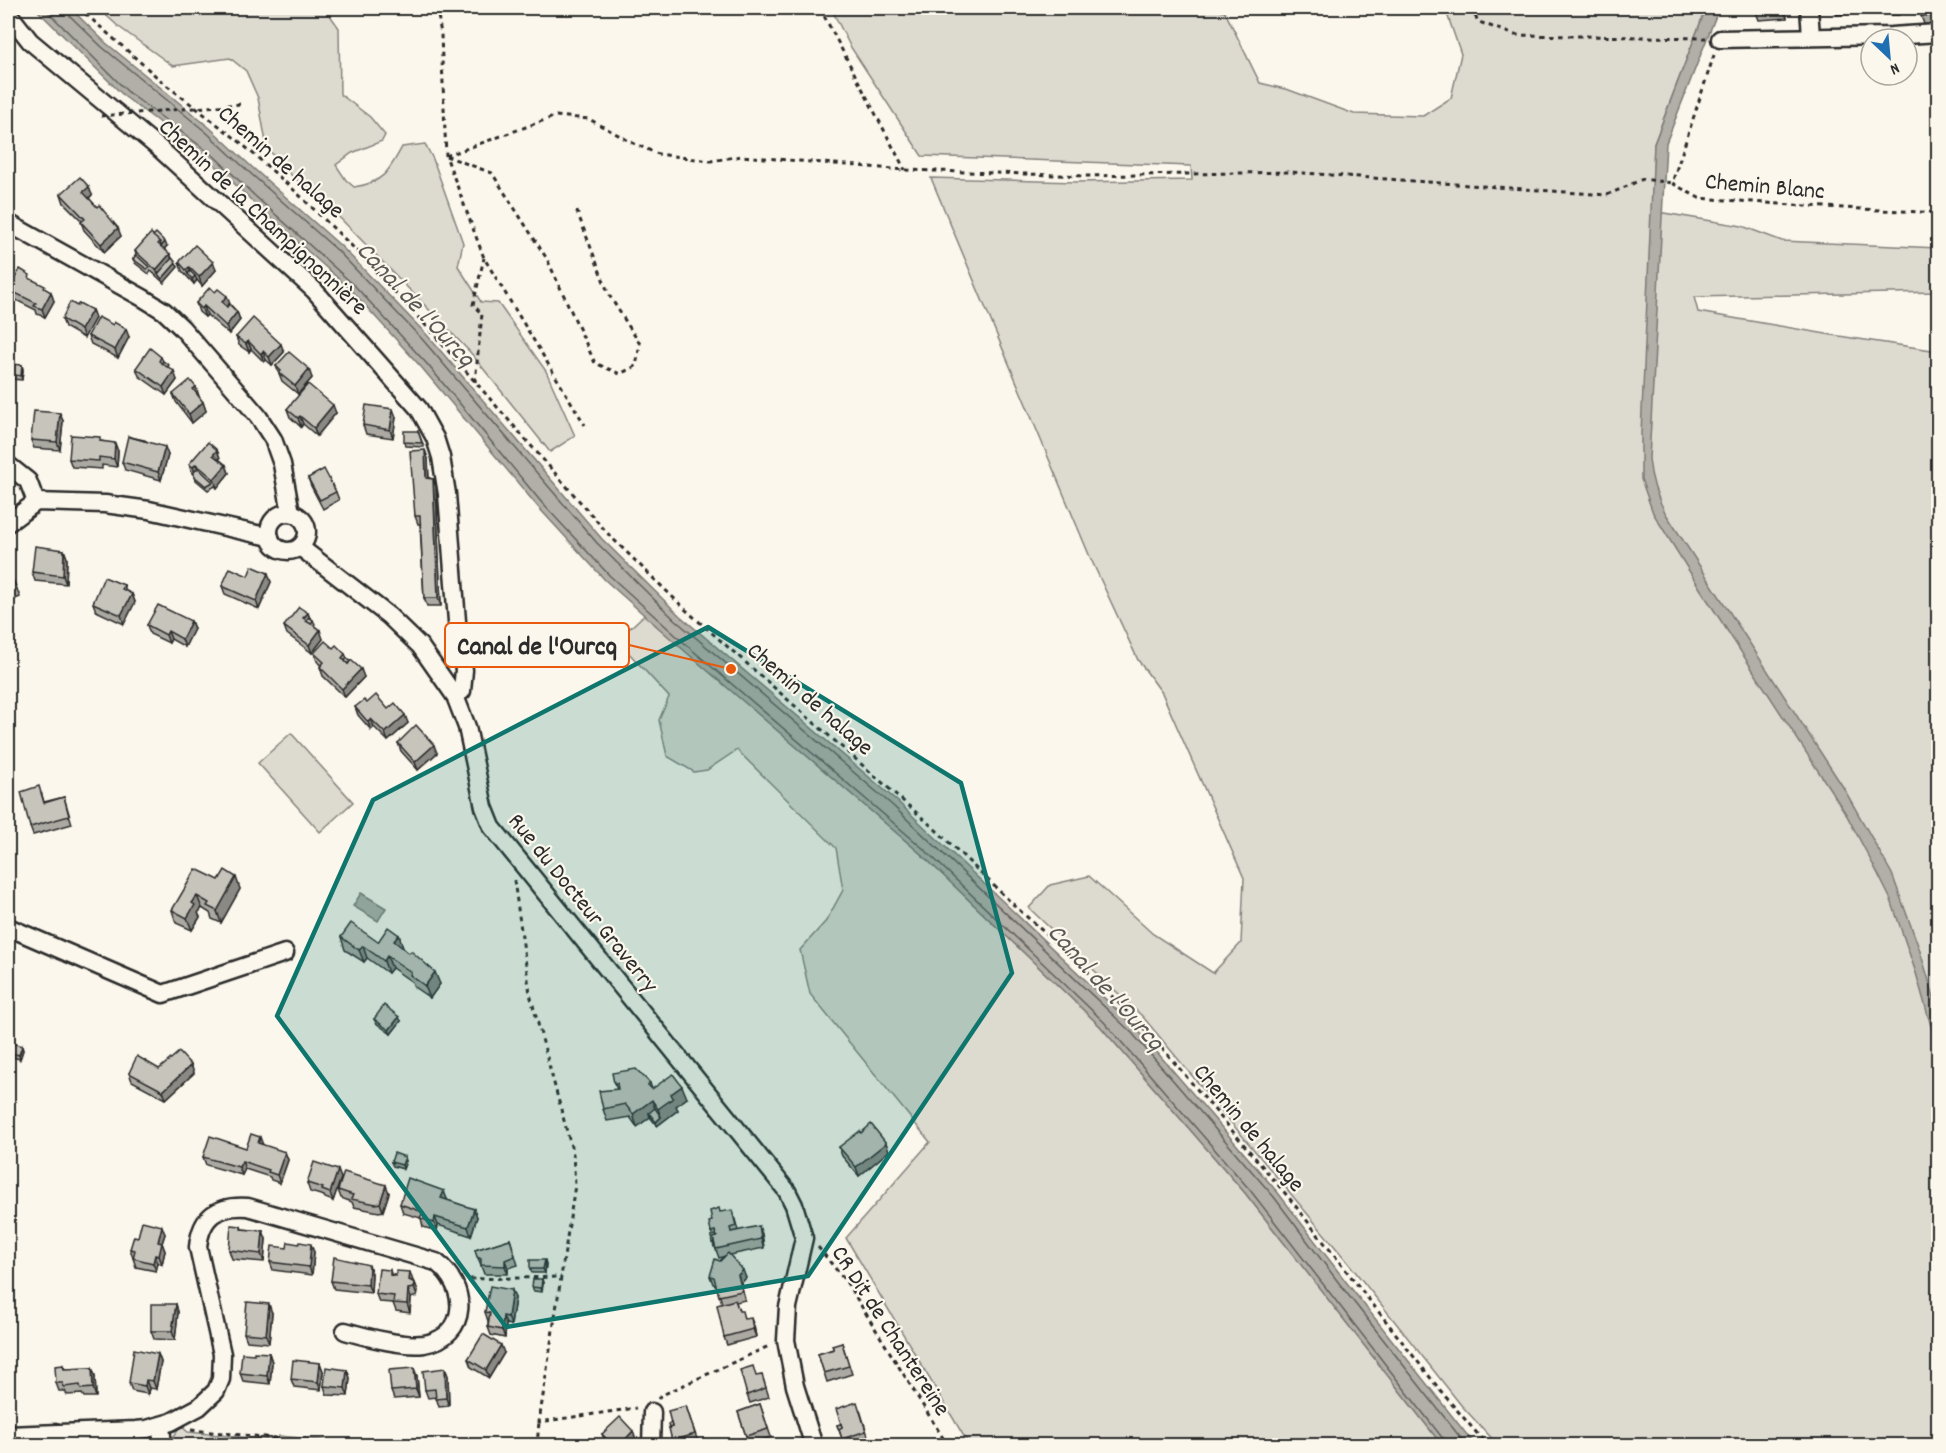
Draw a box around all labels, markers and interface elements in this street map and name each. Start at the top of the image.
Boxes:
north arrow [1859,27,1919,87]
text: N [1886,56,1903,80]
street label: Chemin de halage [209,98,351,228]
street label: Chemin de la Champignonnière [150,112,374,325]
street label: Chemin Blanc [1704,166,1826,210]
water label: Canal de l'Ourcq [346,234,484,378]
callout: Canal de l'Ourcq [445,623,629,667]
text: Canal de l'Ourcq [457,630,617,667]
street label: Chemin de halage [738,635,880,765]
street label: Rue du Docteur Graverry [498,807,666,1002]
water label: Canal de l'Ourcq [1037,916,1173,1061]
street label: Chemin de halage [1184,1057,1312,1201]
street label: CR Dit de Chantereine [821,1240,958,1424]

